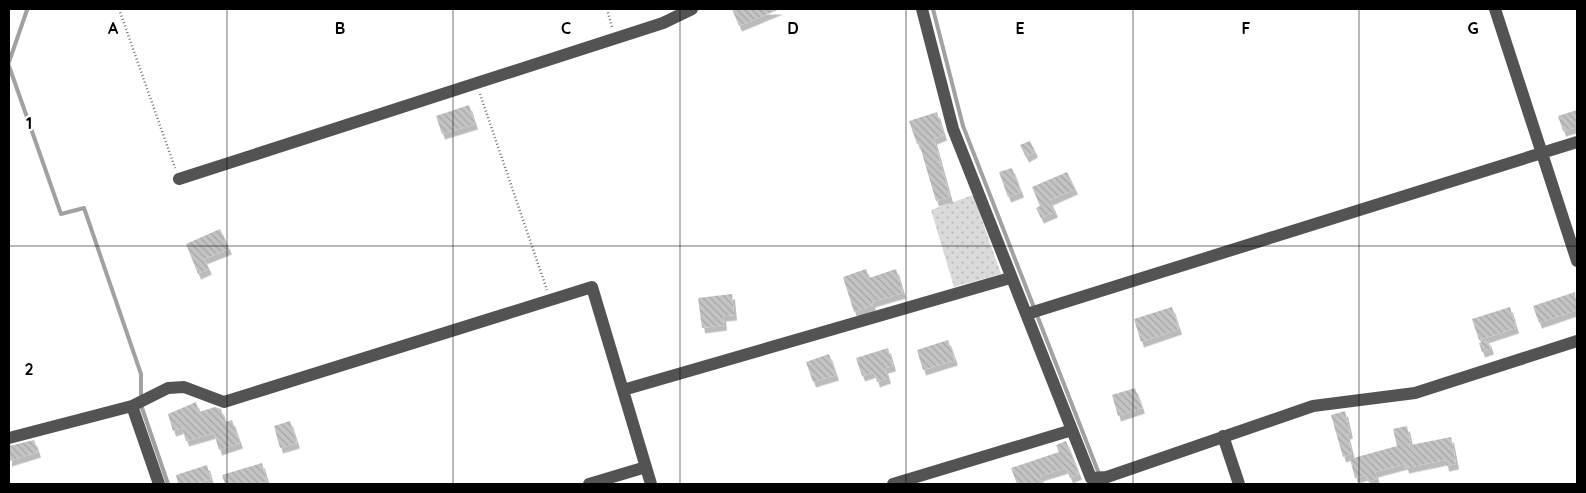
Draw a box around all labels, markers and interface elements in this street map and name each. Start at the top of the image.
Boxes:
text: A [108,18,119,38]
text: B [335,18,345,38]
text: C [561,18,571,38]
text: D [787,18,799,38]
text: E [1015,18,1025,38]
text: F [1242,18,1251,38]
text: G [1467,18,1479,38]
text: 1 [26,113,32,133]
text: 2 [24,359,34,379]

